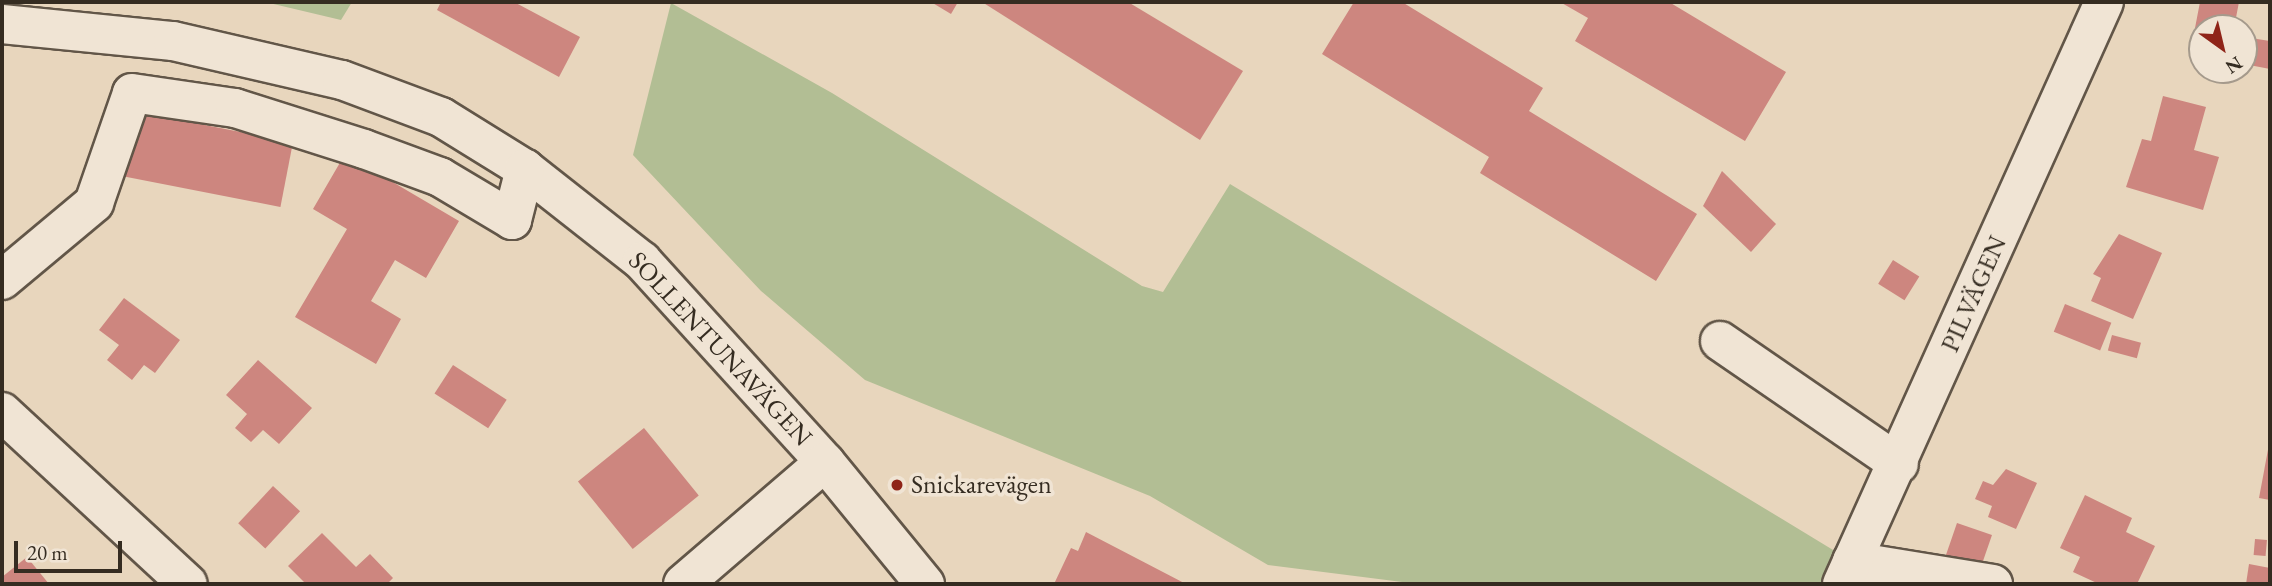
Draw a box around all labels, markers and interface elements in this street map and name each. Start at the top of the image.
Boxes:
north arrow [2188,14,2258,84]
text: N [2221,51,2247,80]
street label: PILVÄGEN [1935,231,2013,357]
street label: SOLLENTUNAVÄGEN [622,245,818,453]
place label: Snickarevägen [911,469,1052,501]
marker: Snickarevägen [889,477,905,493]
scale bar [18,526,126,570]
text: 20 m [27,539,68,566]

